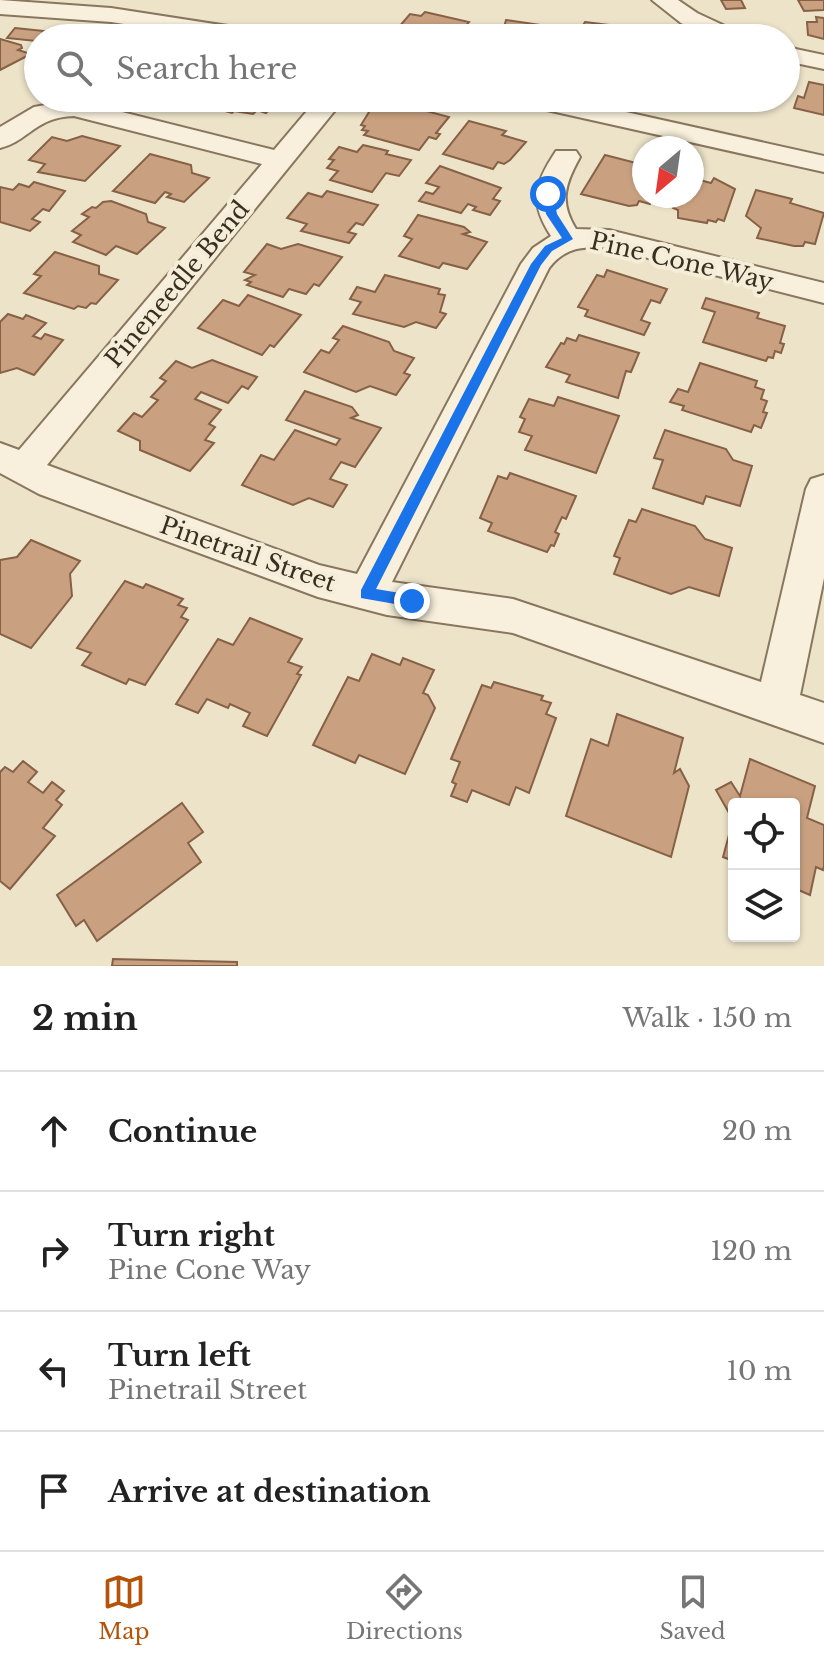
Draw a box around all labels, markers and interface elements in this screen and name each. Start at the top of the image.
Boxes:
search box [24,24,800,112]
icon: search [52,46,96,90]
text: Search here [116,50,297,87]
north arrow [632,136,704,208]
route start [530,176,566,212]
street label: Pineneedle Bend [99,195,255,373]
street label: Pine Cone Way [588,226,777,296]
street label: Pinetrail Street [156,510,340,598]
route end [394,583,430,619]
map controls [728,798,800,942]
button: locate [728,798,800,870]
button: layers [728,870,800,942]
text: 2 min [32,997,138,1039]
text: Walk · 150 m [623,1002,792,1034]
icon: ahead [32,1109,76,1153]
text: Continue [108,1113,257,1150]
text: 20 m [722,1115,792,1147]
text: Turn right [108,1217,275,1254]
icon: right [32,1229,76,1273]
text: 120 m [710,1235,792,1267]
text: Pine Cone Way [108,1254,311,1286]
text: Turn left [108,1337,251,1374]
icon: left [32,1349,76,1393]
text: 10 m [726,1355,792,1387]
text: Pinetrail Street [108,1374,307,1406]
icon: arrive [32,1469,76,1513]
text: Arrive at destination [108,1473,431,1510]
tab: Map [98,1570,149,1645]
tab: Directions [346,1570,463,1645]
tab: Saved [659,1570,726,1645]

